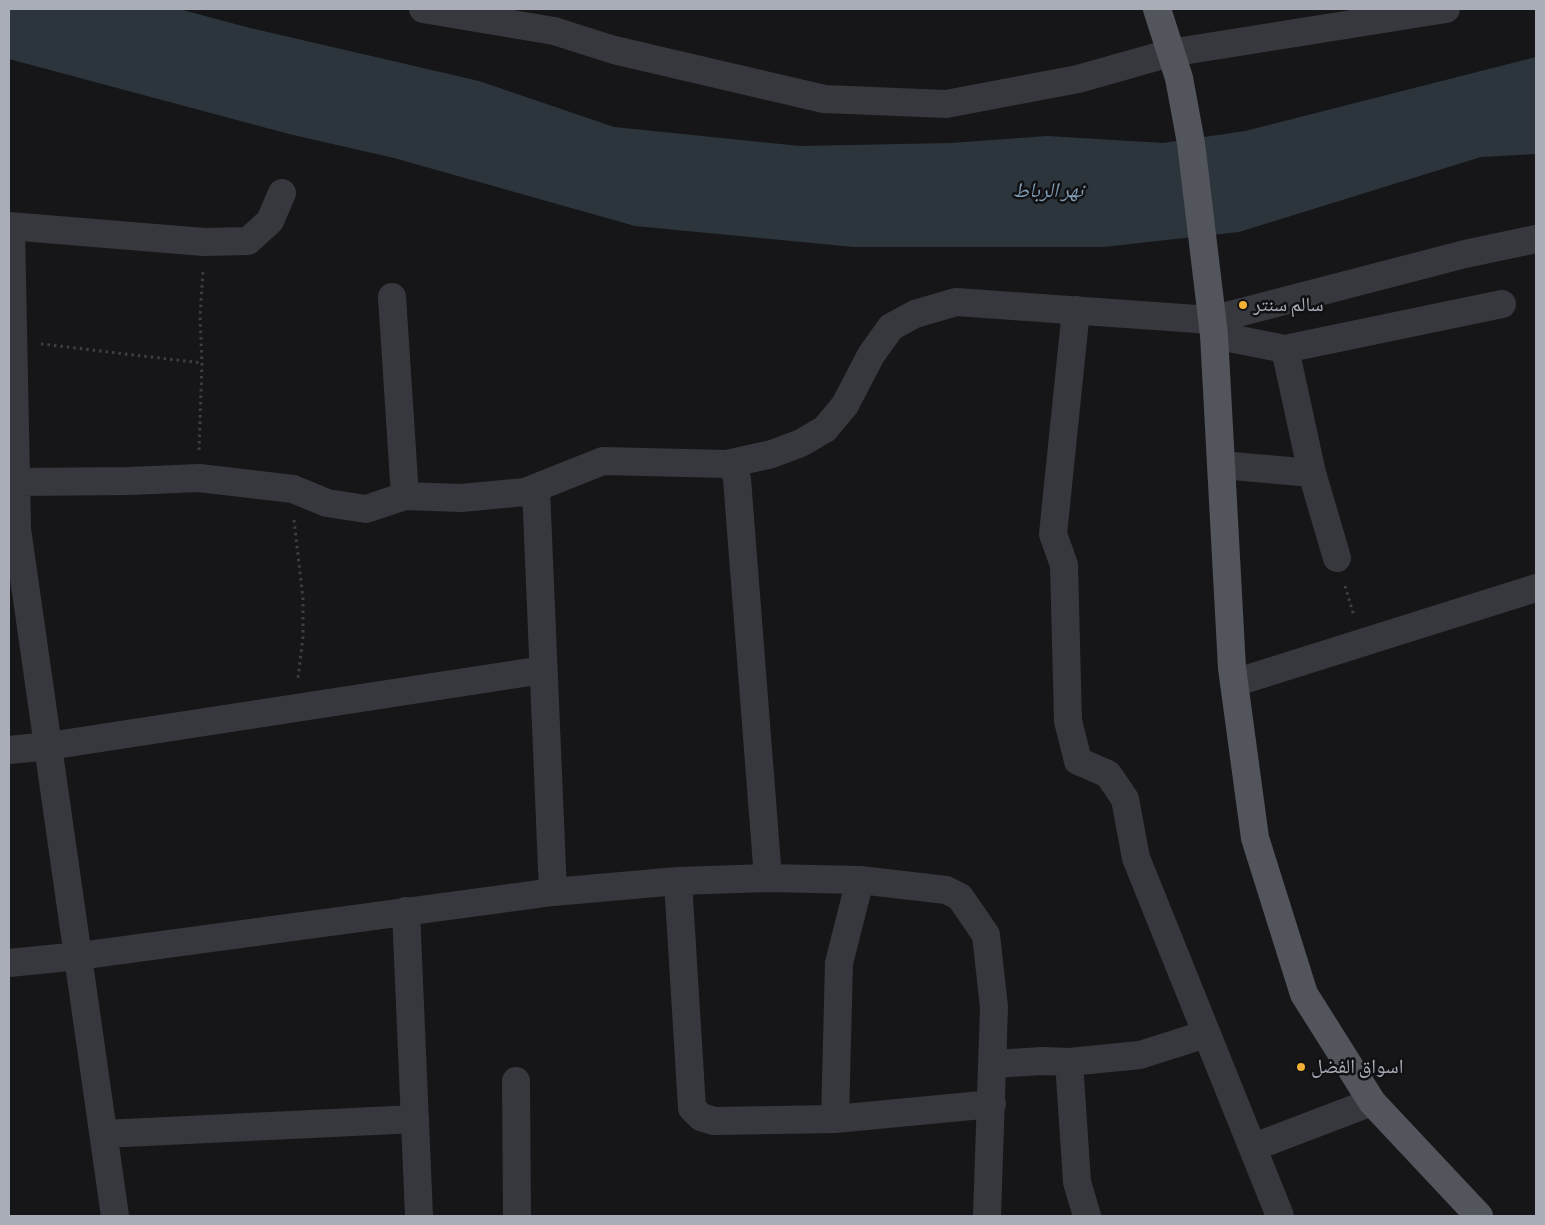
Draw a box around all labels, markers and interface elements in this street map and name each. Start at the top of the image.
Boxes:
water label: نهر الرباط [1013,178,1083,204]
place label: سالم سنتر [1253,293,1324,317]
marker: سالم سنتر [1237,299,1249,311]
place label: اسواق الفضل [1311,1055,1403,1079]
marker: اسواق الفضل [1295,1061,1307,1073]

